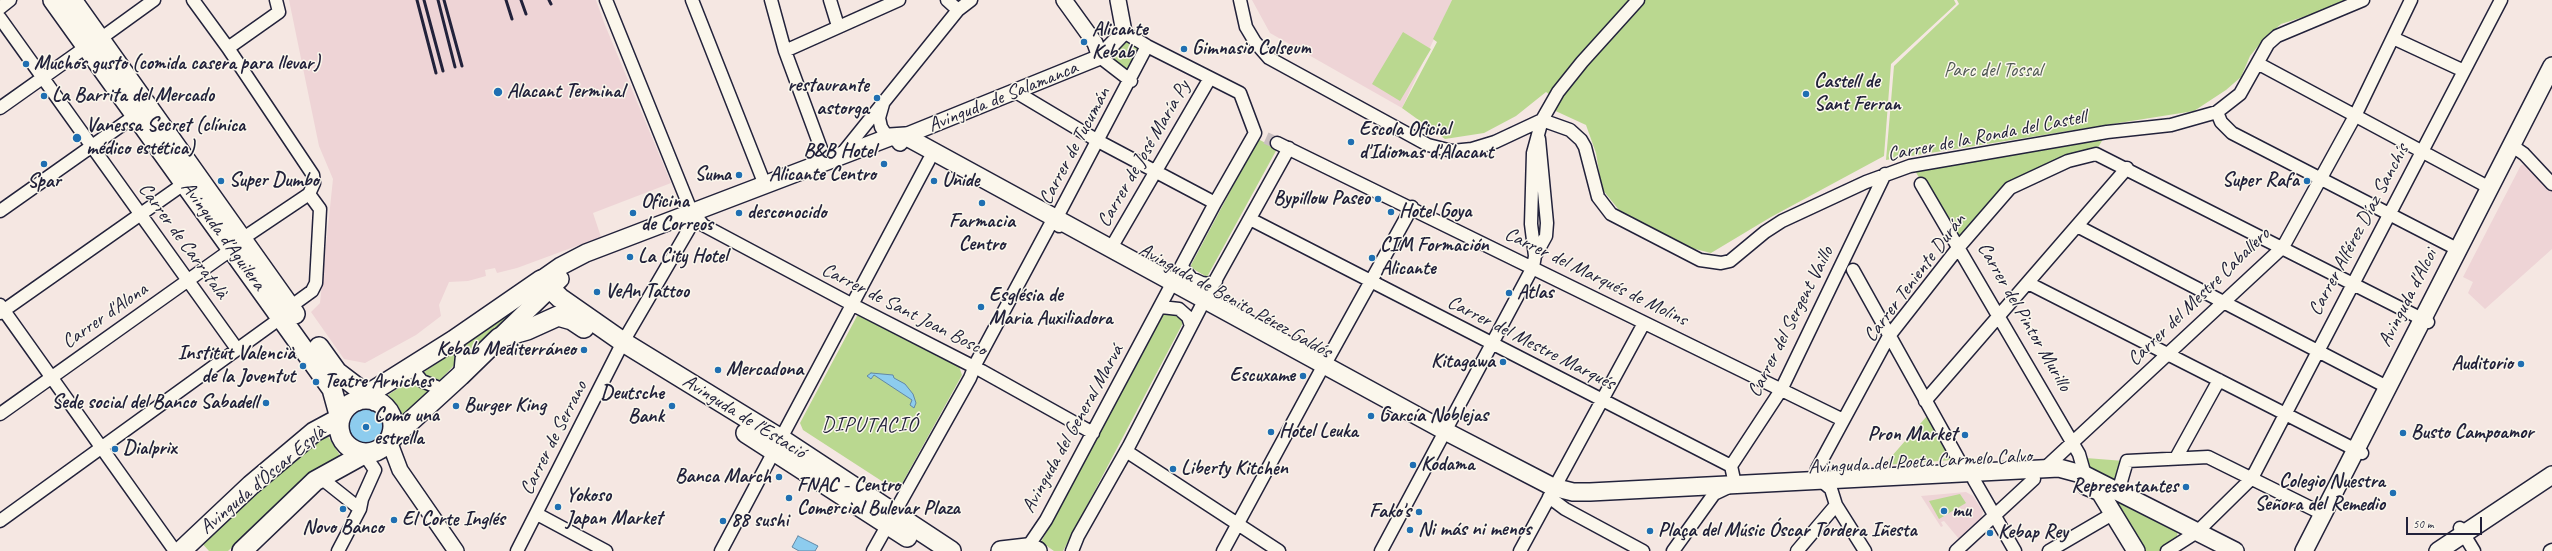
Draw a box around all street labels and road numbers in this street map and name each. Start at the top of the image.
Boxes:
street label: Avinguda de Salamanca [925,56,1081,138]
street label: Carrer de José María Py [1092,76,1196,232]
street label: Carrer de Tucumán [1034,83,1116,209]
street label: Carrer de la Ronda del Castell [1886,105,2088,167]
street label: Carrer Alférez Díaz Sanchís [2304,140,2414,320]
street label: Avinguda d'Aguilera [175,177,271,295]
street label: Carrer de Carratalà [133,178,233,304]
street label: Carrer Teniente Durán [1859,209,1971,347]
street label: Carrer del Marqués de Molins [1501,222,1691,332]
street label: Carrer del Mestre Caballero [2123,223,2275,371]
street label: Avinguda de Benito Pérez Galdós [1135,238,1335,364]
street label: Carrer del Pintor Murillo [1972,238,2076,396]
street label: Carrer del Sergent Vaillo [1743,243,1839,401]
street label: Avinguda d'Alcoi [2373,245,2443,351]
street label: Carrer de Sant Joan Bosco [817,258,991,362]
street label: Carrer d'Alona [58,278,152,354]
street label: Carrer del Mestre Marqués [1443,290,1619,396]
street label: Avinguda del General Marvá [1017,341,1129,517]
street label: Avinguda de l'Estació [678,370,810,464]
street label: Carrer de Serrano [515,377,593,499]
street label: Avinguda d'Òscar Esplà [195,420,331,540]
street label: Avinguda del Poeta Carmelo Calvo [1808,444,2032,480]

